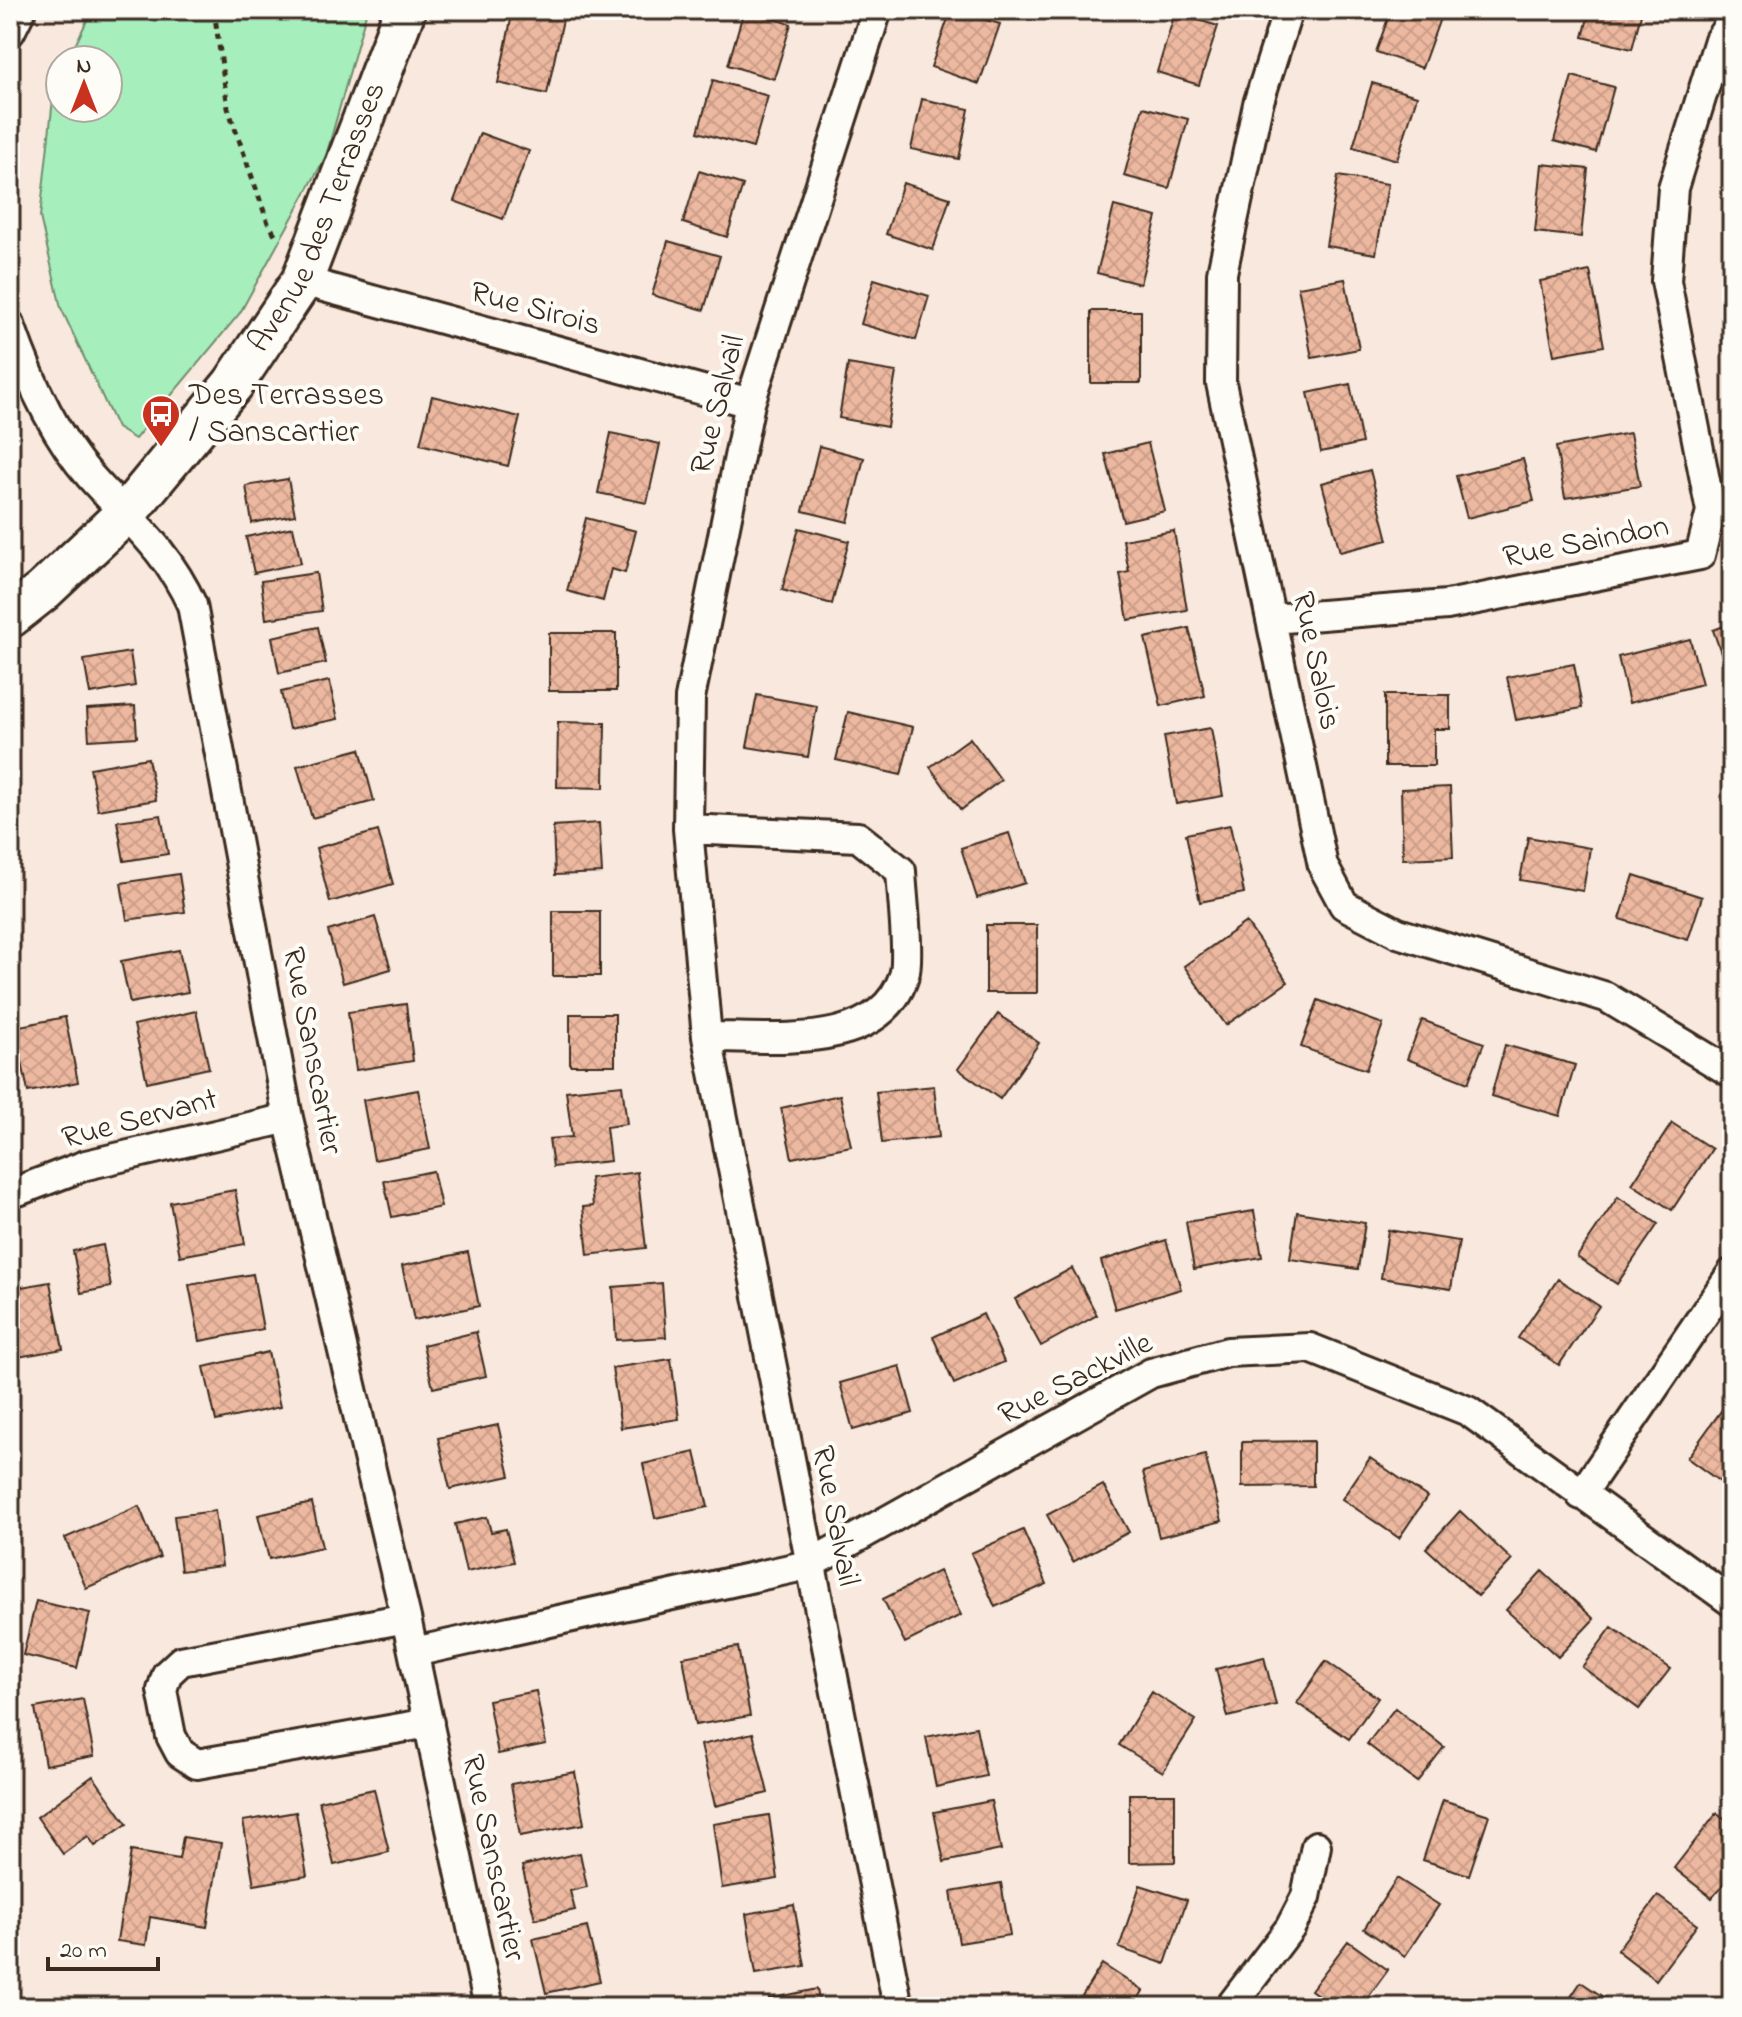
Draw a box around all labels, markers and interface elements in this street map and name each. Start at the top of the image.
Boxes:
north arrow [44,44,124,124]
text: N [77,51,91,83]
street label: Avenue des Terrasses [237,75,399,362]
street label: Rue Sirois [465,270,605,350]
street label: Rue Salvail [679,330,759,480]
place label: Des Terrasses / Sanscartier [188,373,384,457]
bus stop icon: Des Terrasses / Sanscartier [140,393,182,448]
street label: Rue Saindon [1499,504,1673,582]
street label: Rue Salois [1277,588,1353,734]
street label: Rue Sanscartier [268,943,354,1159]
street label: Rue Servant [57,1077,223,1163]
street label: Rue Sackville [991,1321,1162,1439]
street label: Rue Salvail [797,1442,871,1590]
street label: Rue Sanscartier [447,1750,537,1966]
scale bar [48,1921,158,1971]
text: 20 m [60,1934,107,1969]

